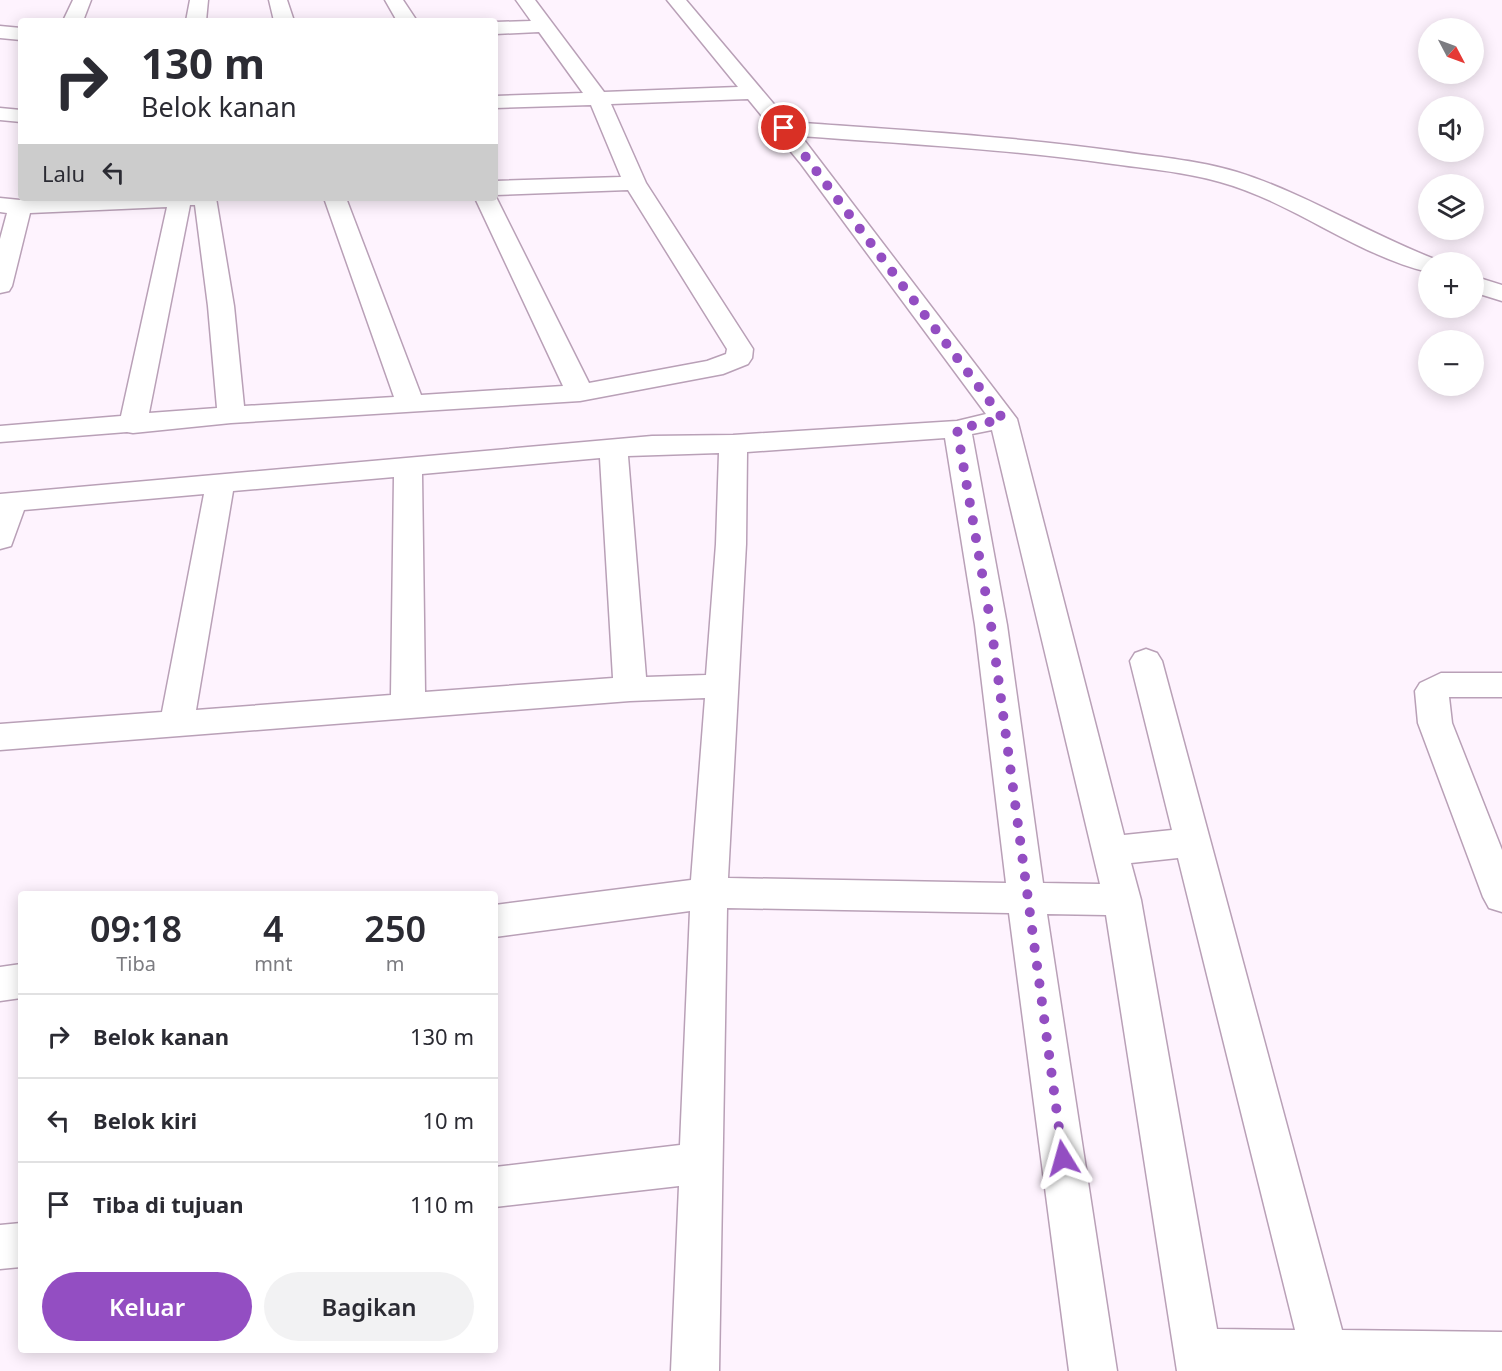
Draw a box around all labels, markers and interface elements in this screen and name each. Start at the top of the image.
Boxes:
north arrow [1418,18,1484,84]
map controls [1418,18,1484,396]
text: 130 m [141,34,265,91]
icon: right [42,42,120,120]
text: Belok kanan [141,88,297,125]
button: sound [1418,96,1484,162]
pin [758,102,809,153]
icon: arrive [767,111,800,144]
icon: left [97,156,130,189]
text: Lalu [42,158,85,188]
button: layers [1418,174,1484,240]
button: + [1418,252,1484,318]
button: − [1418,330,1484,396]
text: 09:18 [90,904,182,953]
text: 4 [263,904,284,953]
text: 250 [364,904,426,953]
text: Tiba [116,950,156,977]
text: mnt [254,950,292,977]
text: m [386,950,405,977]
icon: right [42,1020,75,1053]
text: Belok kanan [93,1021,229,1051]
text: 130 m [410,1021,474,1051]
icon: left [42,1104,75,1137]
text: Belok kiri [93,1105,197,1135]
text: 10 m [423,1105,474,1135]
position arrow [1031,1126,1095,1190]
icon: arrive [42,1188,75,1221]
text: Tiba di tujuan [93,1189,243,1219]
text: 110 m [410,1189,474,1219]
button: Keluar [42,1272,252,1341]
button: Bagikan [264,1272,474,1341]

